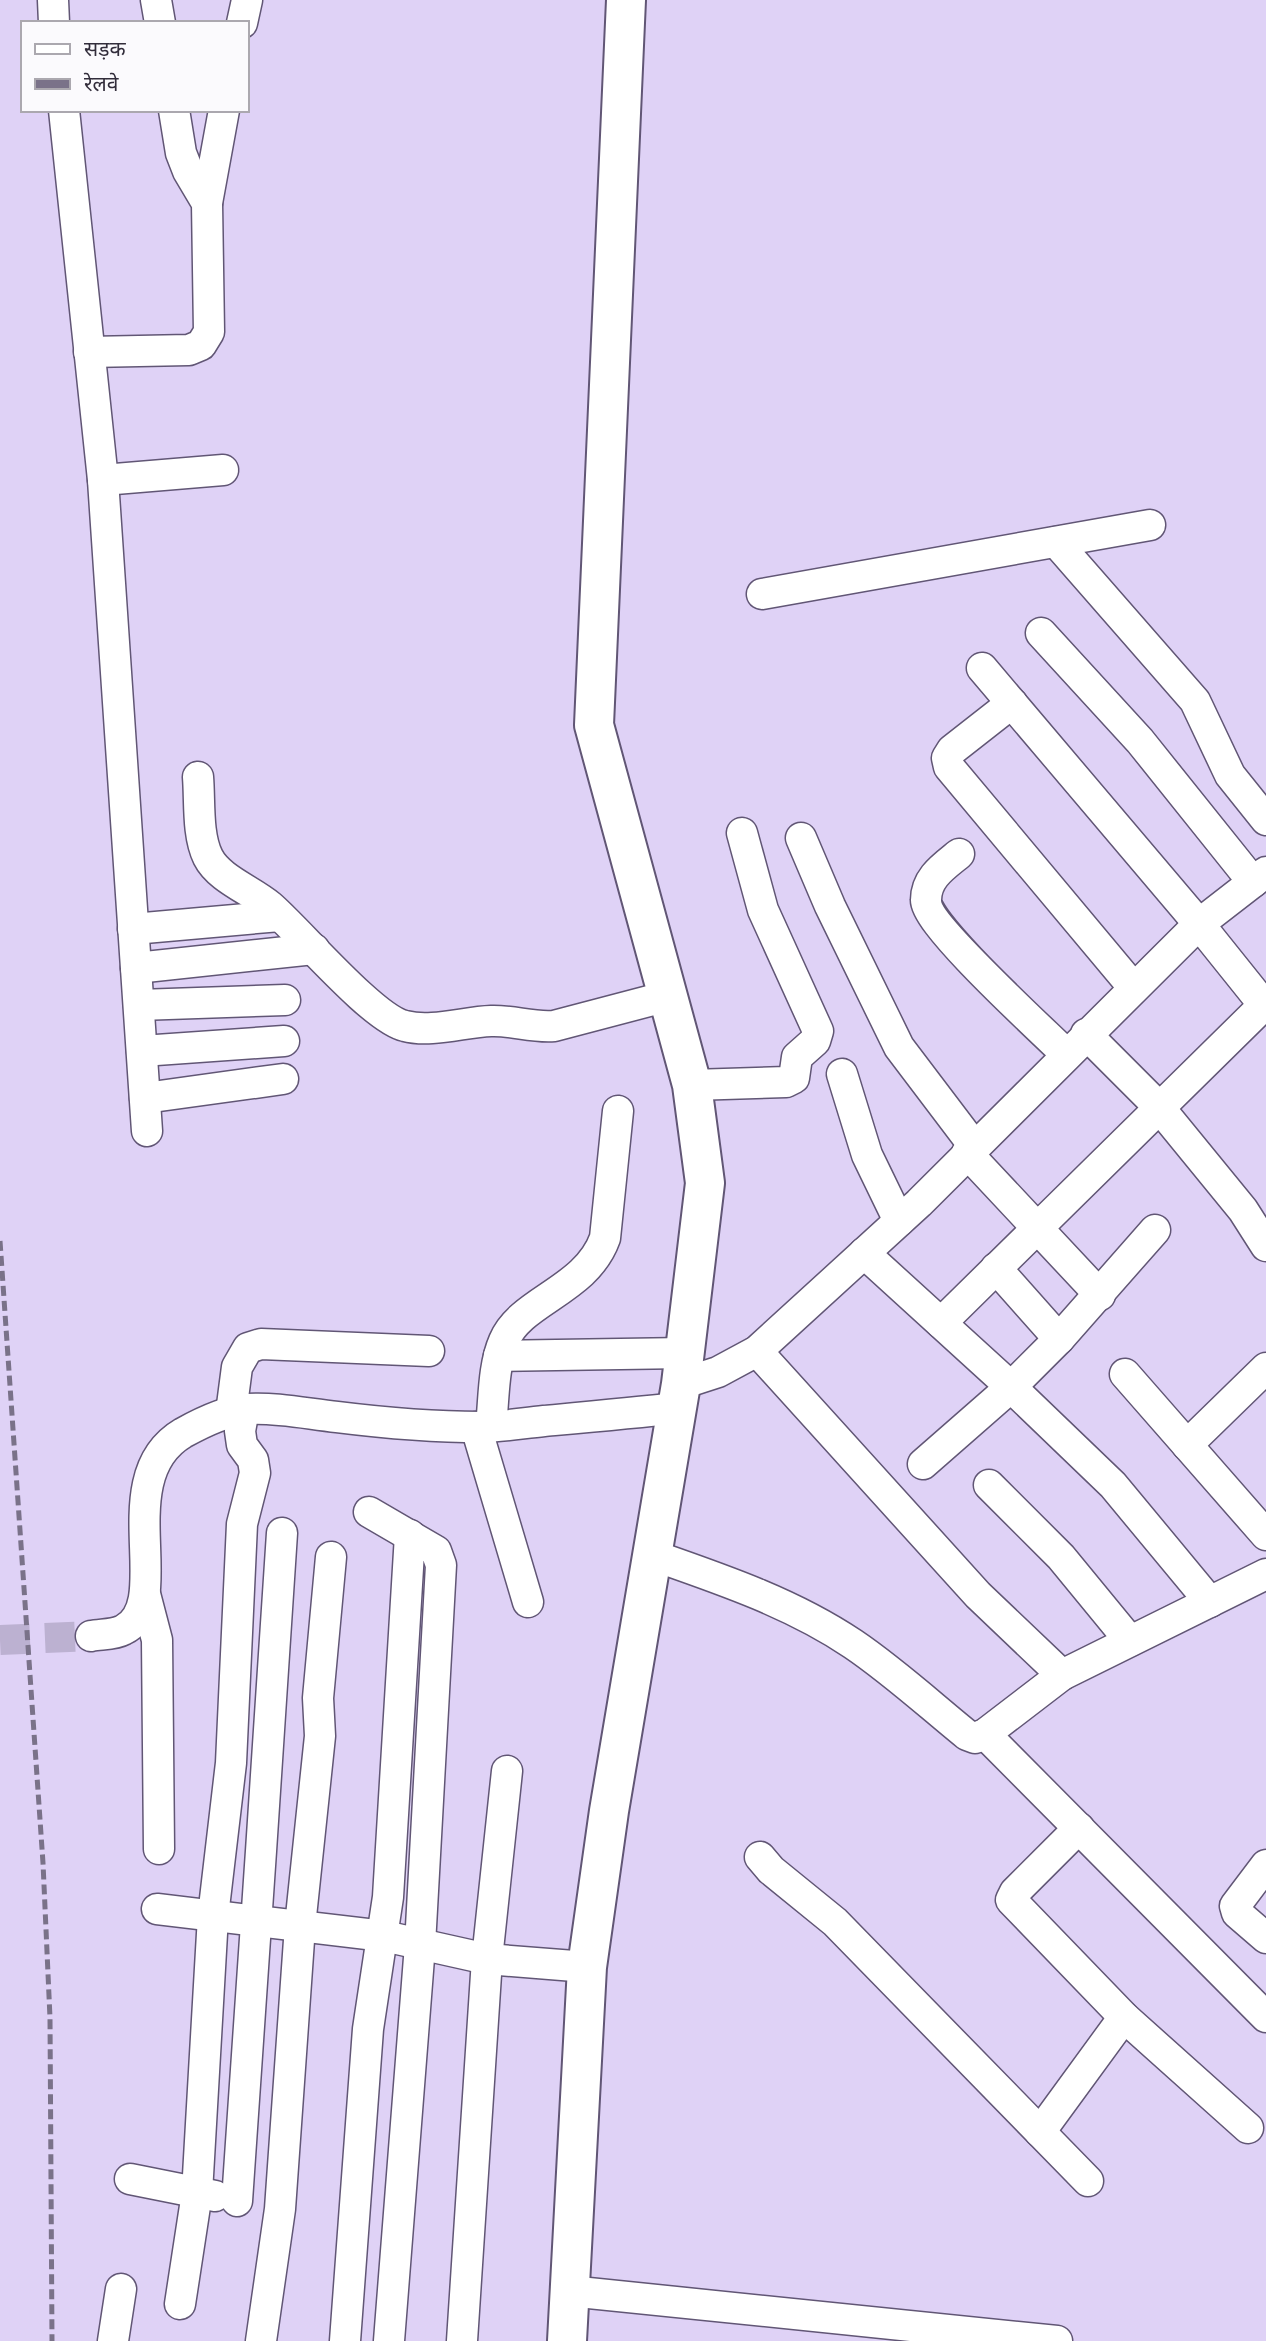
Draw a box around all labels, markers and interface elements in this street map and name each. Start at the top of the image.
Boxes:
legend [21,21,248,112]
text: सड़क [84,36,126,61]
text: रेलवे [83,71,119,96]

